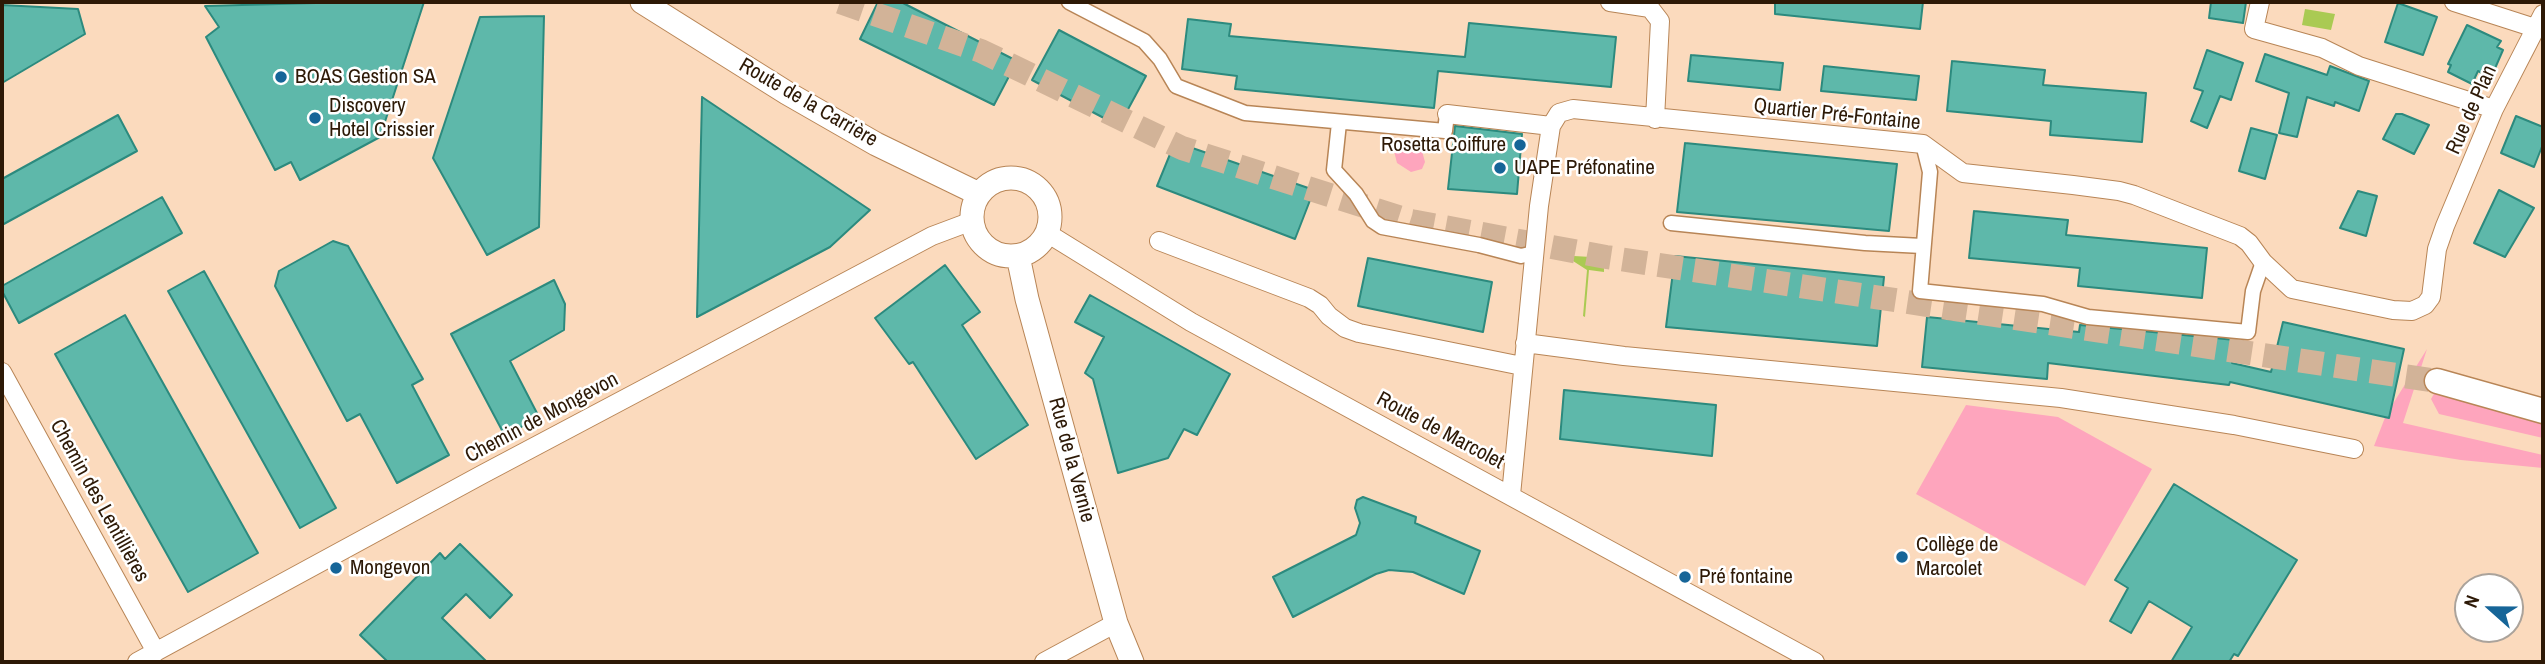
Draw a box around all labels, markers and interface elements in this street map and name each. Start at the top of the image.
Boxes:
street label: Route de la Carrière [734,53,882,153]
street label: Rue de Plan [2441,62,2503,158]
place label: BOAS Gestion SA [295,64,436,90]
marker: BOAS Gestion SA [273,69,289,85]
place label: Discovery Hotel Crissier [329,93,434,143]
street label: Quartier Pré-Fontaine [1752,94,1922,136]
marker: Discovery Hotel Crissier [307,110,323,126]
place label: Rosetta Coiffure [1381,132,1506,158]
marker: Rosetta Coiffure [1512,137,1528,153]
place label: UAPE Préfonatine [1514,155,1655,181]
marker: UAPE Préfonatine [1492,160,1508,176]
street label: Chemin de Mongevon [461,367,623,469]
street label: Route de Marcolet [1372,387,1508,475]
street label: Rue de la Vernie [1042,395,1100,525]
street label: Chemin des Lentillières [44,415,154,587]
place label: Collège de Marcolet [1916,532,1998,582]
marker: Collège de Marcolet [1894,549,1910,565]
place label: Mongevon [350,555,430,581]
marker: Mongevon [328,560,344,576]
place label: Pré fontaine [1699,564,1793,590]
marker: Pré fontaine [1677,569,1693,585]
north arrow [2454,573,2524,643]
text: N [2457,591,2485,611]

